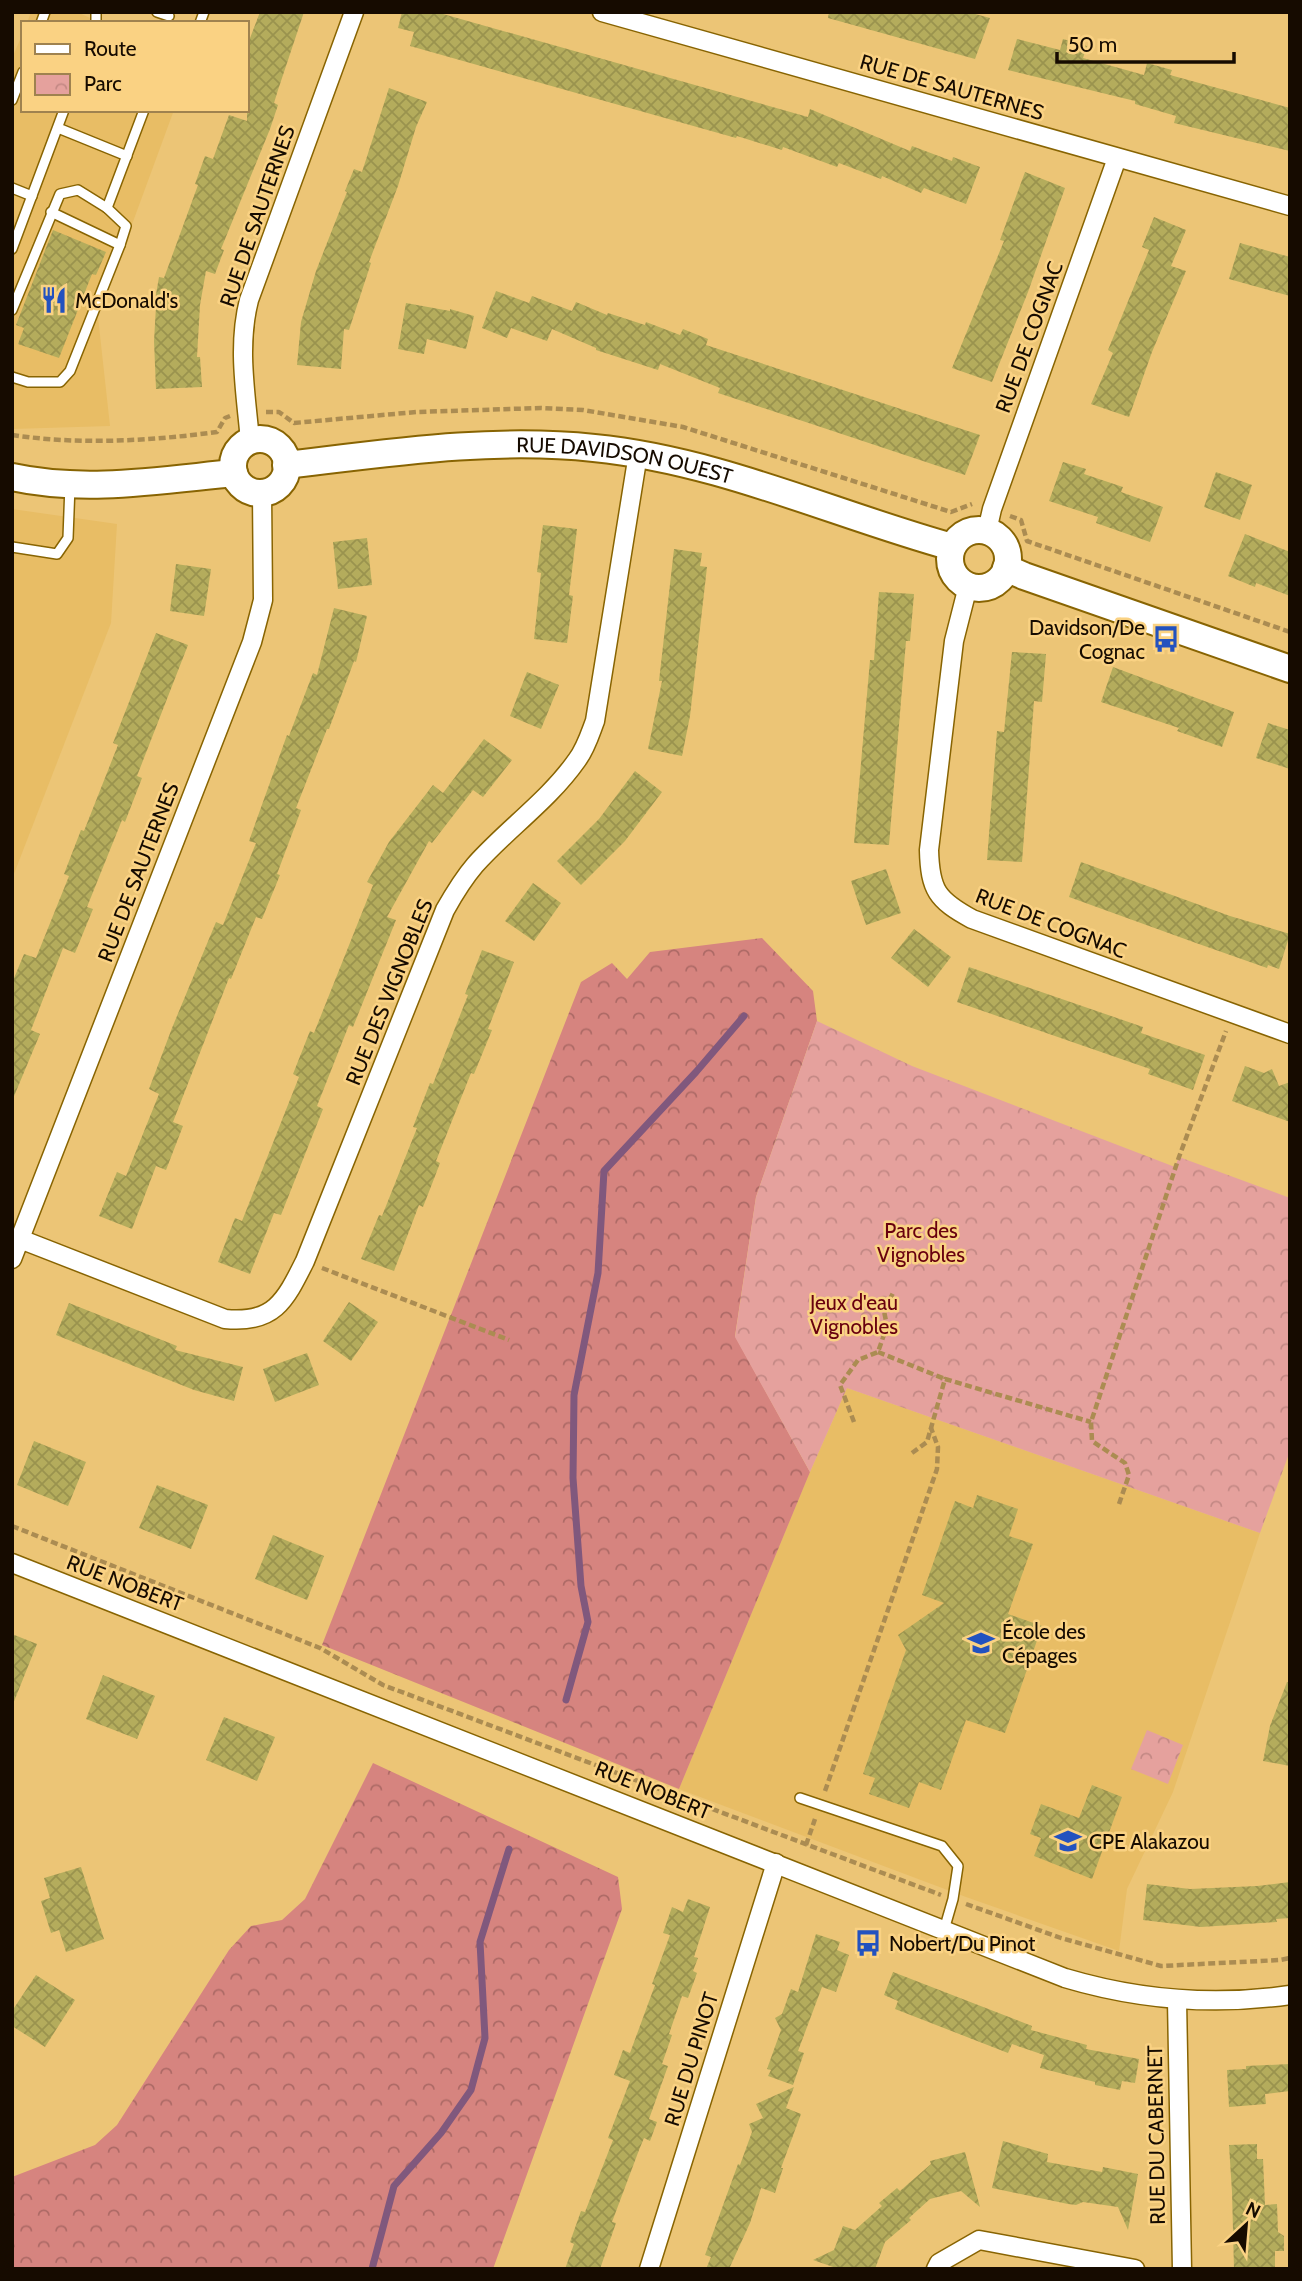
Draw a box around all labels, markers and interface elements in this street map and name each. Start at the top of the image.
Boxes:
legend [21,21,248,112]
scale bar [1057,21,1234,65]
text: 50 m [1068,32,1117,57]
text: Route [84,36,137,61]
street label: RUE DE SAUTERNES [857,49,1047,125]
text: Parc [84,71,122,96]
street label: RUE DE SAUTERNES [214,122,300,310]
street label: RUE DE COGNAC [990,258,1068,416]
restaurant icon: McDonald's [39,285,69,315]
place label: McDonald's [75,288,179,313]
street label: RUE DAVIDSON OUEST [516,432,736,488]
place label: Davidson/De Cognac [1029,615,1145,664]
bus stop icon: Davidson/De Cognac [1151,624,1181,654]
street label: RUE DE SAUTERNES [92,779,184,965]
street label: RUE DE COGNAC [972,883,1130,963]
street label: RUE DES VIGNOBLES [340,895,438,1089]
park label: Parc des Vignobles [877,1218,965,1267]
park label: Jeux d'eau Vignobles [809,1290,898,1339]
street label: RUE NOBERT [63,1549,187,1617]
place label: École des Cépages [1002,1619,1086,1668]
school or university icon: École des Cépages [966,1628,996,1658]
street label: RUE NOBERT [591,1755,715,1825]
school or university icon: CPE Alakazou [1053,1826,1083,1856]
place label: CPE Alakazou [1089,1829,1210,1854]
bus stop icon: Nobert/Du Pinot [853,1928,883,1958]
place label: Nobert/Du Pinot [889,1931,1035,1956]
street label: RUE DU PINOT [659,1989,723,2129]
street label: RUE DU CABERNET [1142,2045,1170,2225]
north arrow [1211,2190,1281,2260]
text: N [1242,2197,1264,2223]

